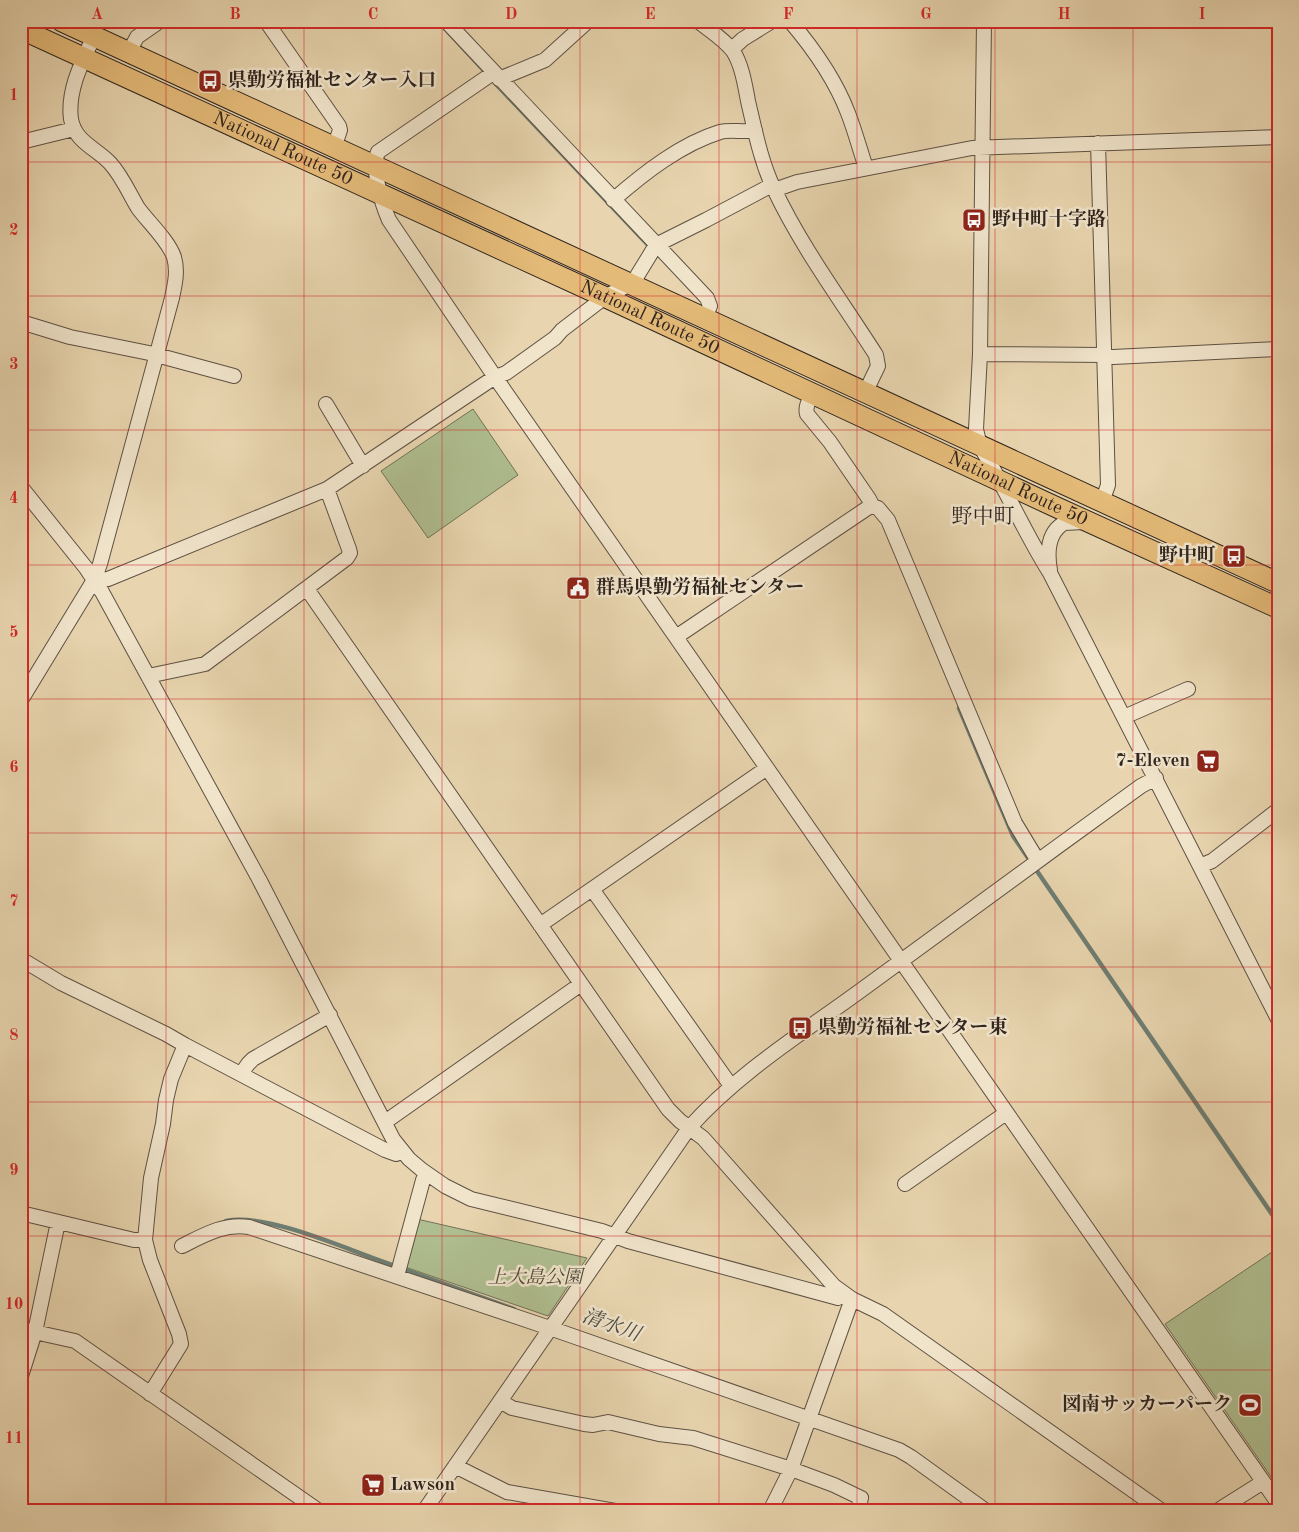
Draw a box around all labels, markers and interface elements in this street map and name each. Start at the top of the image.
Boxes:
text: A [91,7,103,23]
text: B [229,7,241,23]
text: C [368,7,378,23]
text: D [505,7,517,23]
text: E [644,7,656,23]
text: F [783,7,794,23]
text: G [920,7,932,23]
text: H [1057,7,1071,23]
text: I [1198,7,1206,23]
bus stop icon: 県勤労福祉センター入口 [197,68,223,94]
place label: 県勤労福祉センター入口 [228,69,436,91]
text: 1 [9,88,19,104]
street label: National Route 50 [210,109,356,189]
bus stop icon: 野中町十字路 [961,207,987,233]
place label: 野中町十字路 [992,208,1106,230]
text: 2 [9,223,19,239]
street label: National Route 50 [577,277,722,358]
text: 3 [9,357,19,373]
street label: National Route 50 [945,449,1091,530]
text: 4 [9,491,19,507]
district label: 野中町 [952,505,1015,528]
bus stop icon: 野中町 [1221,543,1247,569]
place label: 野中町 [1159,544,1216,566]
public building icon: 群馬県勤労福祉センター [565,575,591,601]
place label: 群馬県勤労福祉センター [596,576,804,598]
text: 5 [9,625,19,641]
supermarket icon: 7-Eleven [1195,748,1221,774]
place label: 7-Eleven [1115,752,1190,771]
text: 6 [9,760,19,776]
text: 7 [9,894,19,910]
bus stop icon: 県勤労福祉センター東 [787,1015,813,1041]
place label: 県勤労福祉センター東 [818,1016,1007,1038]
text: 8 [9,1028,19,1044]
text: 9 [9,1163,19,1179]
park label: 上大島公園 [487,1267,585,1288]
text: 10 [5,1297,23,1313]
water label: 清水川 [579,1304,645,1346]
sports icon: 図南サッカーパーク [1237,1392,1263,1418]
place label: 図南サッカーパーク [1062,1393,1232,1415]
text: 11 [5,1431,23,1447]
supermarket icon: Lawson [360,1472,386,1498]
place label: Lawson [390,1476,455,1495]

